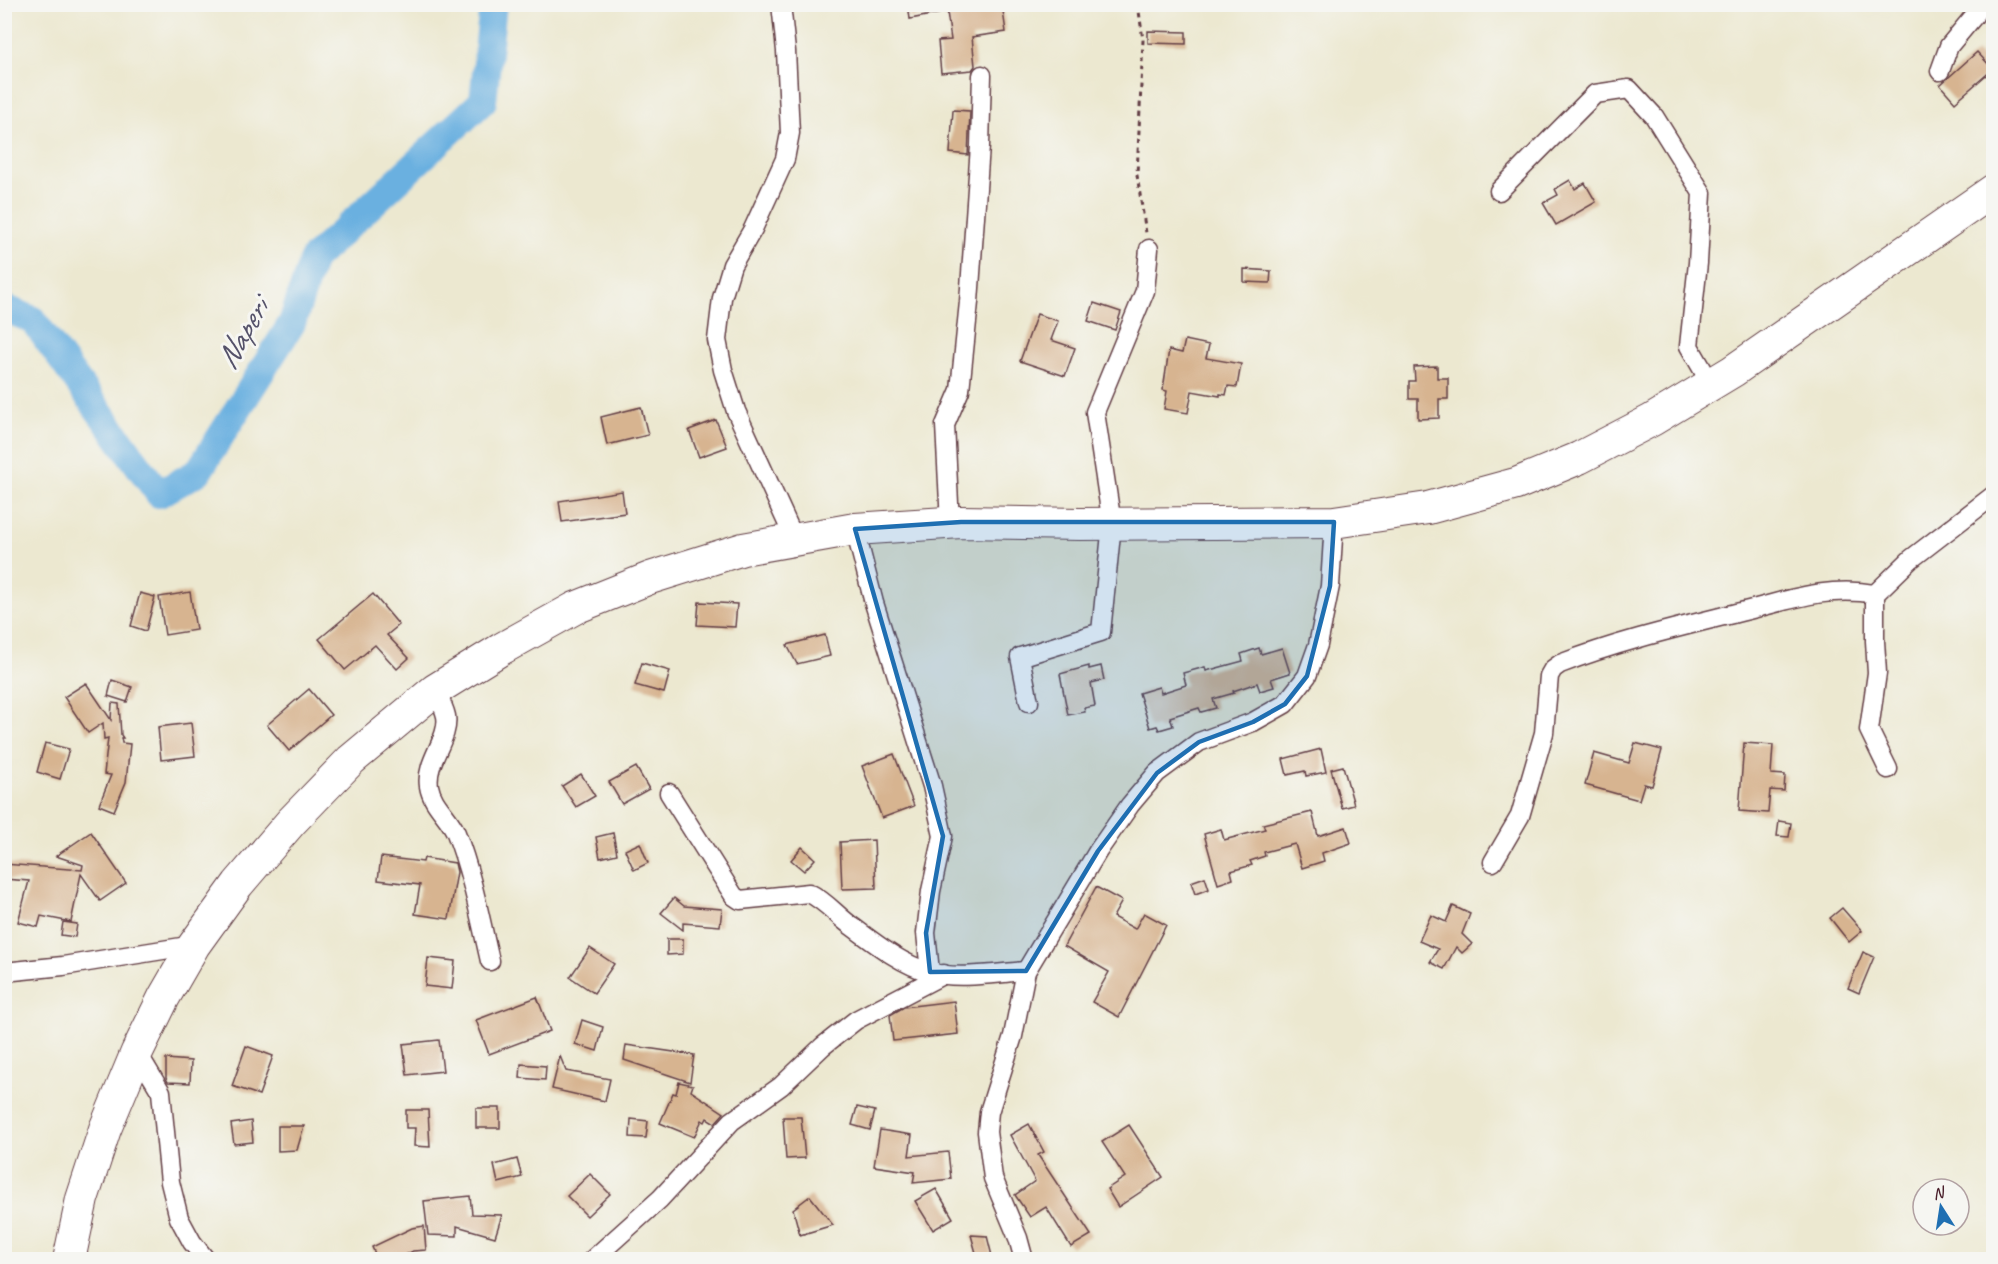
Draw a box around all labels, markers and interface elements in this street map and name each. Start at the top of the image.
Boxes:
water label: Naperi [206,285,282,376]
north arrow [1911,1177,1971,1237]
text: N [1931,1182,1948,1204]

